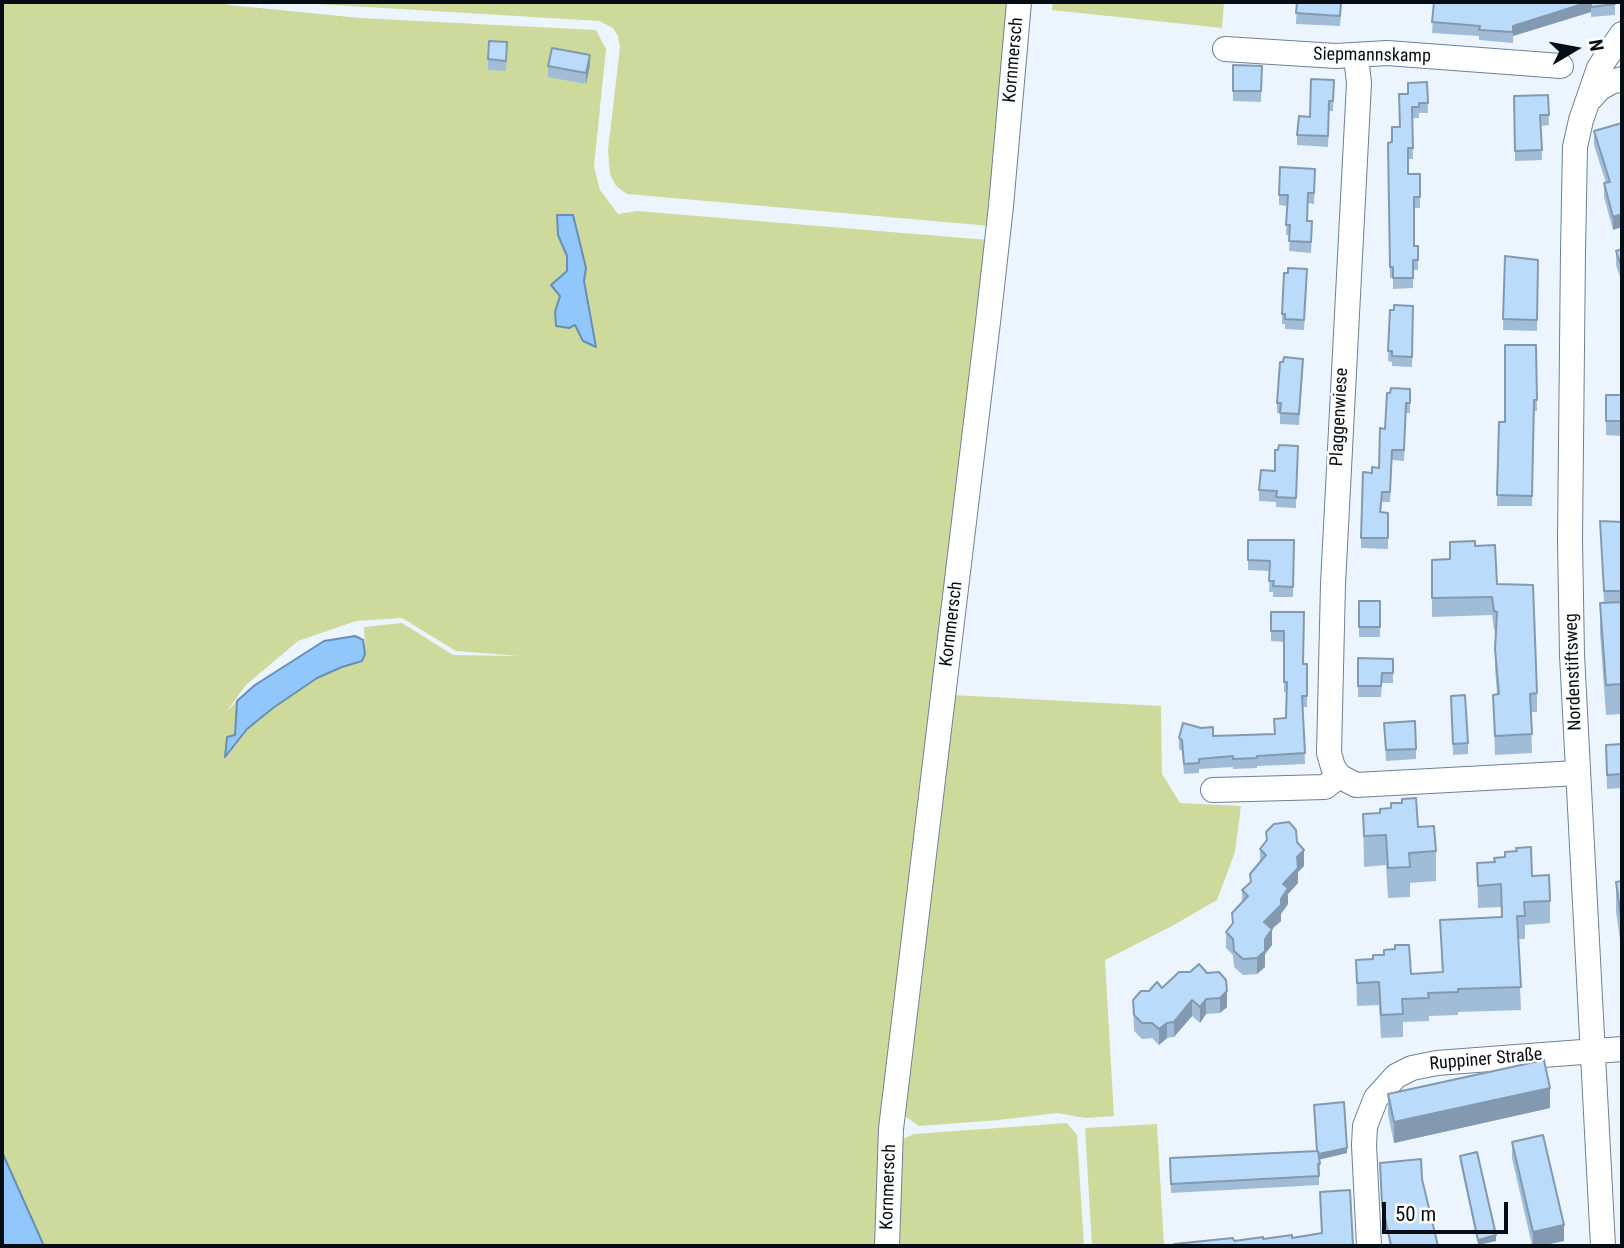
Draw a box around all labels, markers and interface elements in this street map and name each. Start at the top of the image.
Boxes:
north arrow [1540,14,1610,84]
street label: Kornmersch [1000,16,1028,104]
text: N [1584,38,1609,53]
street label: Siepmannskamp [1313,44,1431,68]
street label: Plaggenwiese [1327,367,1353,467]
street label: Kornmersch [936,580,968,668]
street label: Nordenstiftsweg [1561,613,1587,731]
street label: Ruppiner Straße [1429,1044,1543,1076]
street label: Kornmersch [877,1144,901,1230]
scale bar [1386,1188,1512,1232]
text: 50 m [1395,1202,1436,1226]

